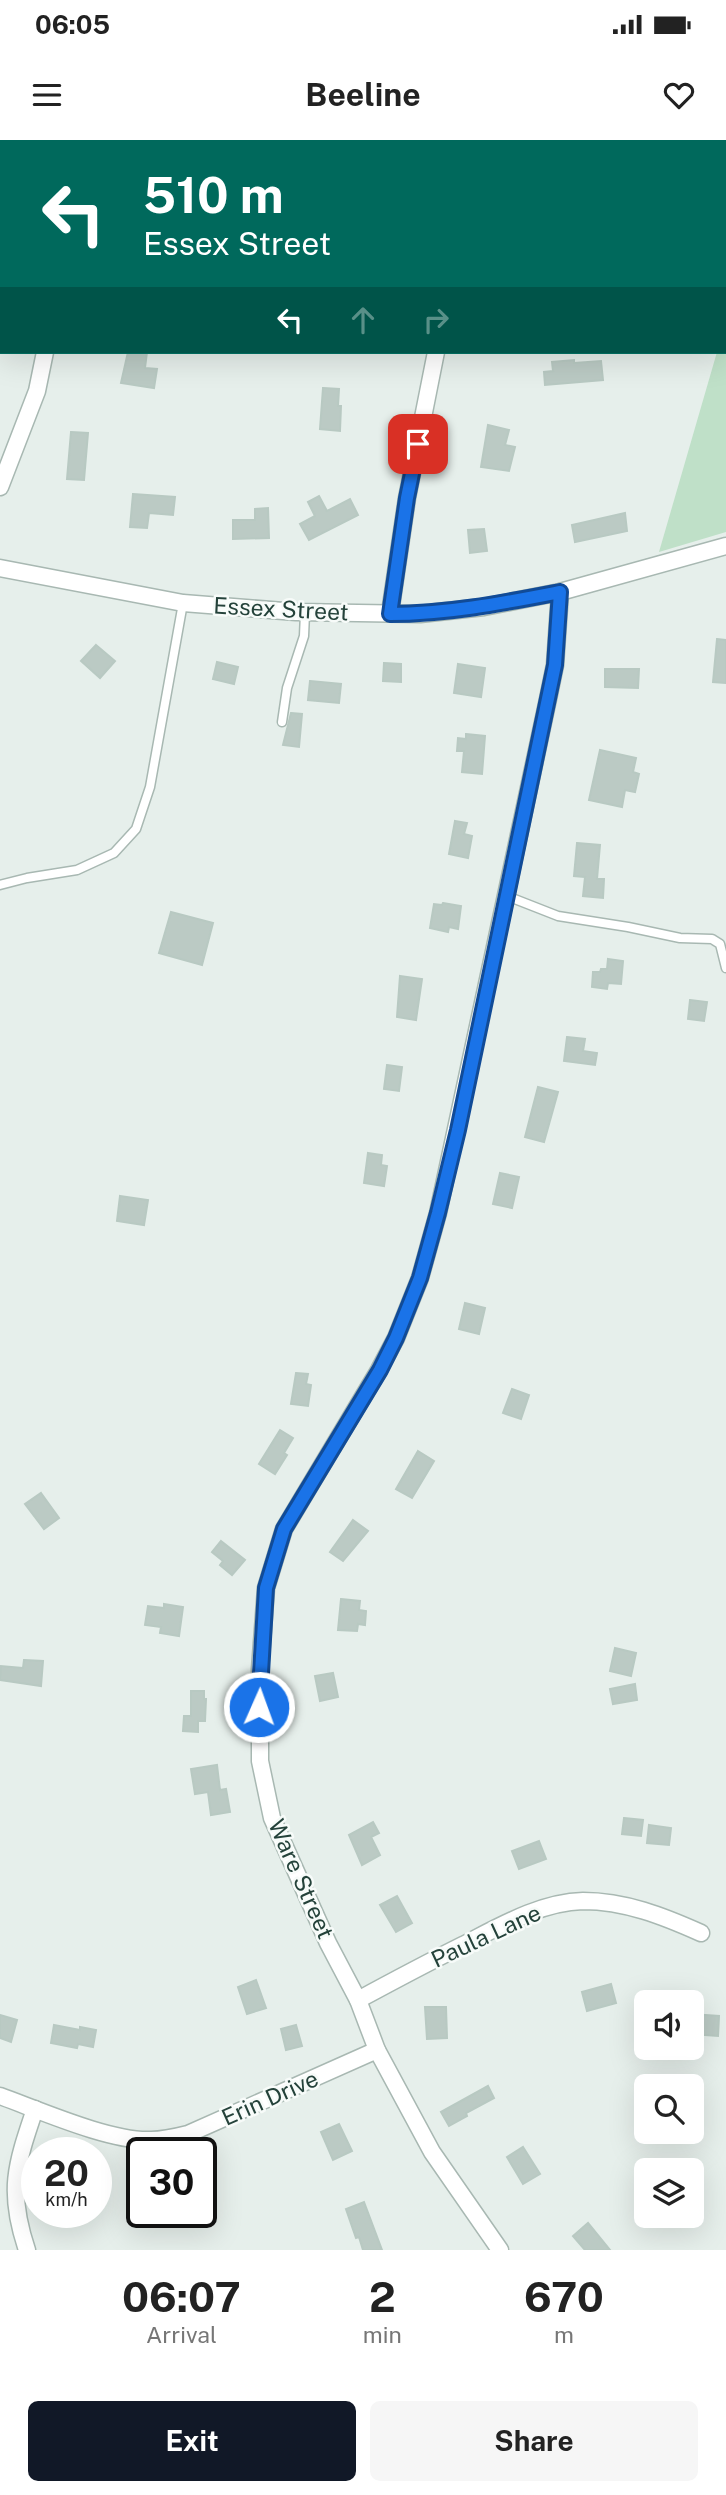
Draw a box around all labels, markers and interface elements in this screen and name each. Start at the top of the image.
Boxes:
text: 06:05 [35,9,110,40]
icon: menu [28,76,66,114]
text: Beeline [305,76,421,113]
icon: heart [660,76,698,114]
text: 510 m [143,166,284,224]
icon: left [28,168,119,259]
text: Essex Street [143,225,331,262]
icon: left [271,301,309,339]
icon: ahead [344,301,382,339]
icon: right [417,301,455,339]
pin [388,414,448,474]
icon: arrive [399,425,437,463]
street label: Essex Street [213,591,349,626]
position arrow [222,1670,296,1744]
street label: Ware Street [263,1815,340,1943]
street label: Paula Lane [427,1898,545,1973]
map controls [634,1990,704,2228]
button: sound [634,1990,704,2060]
street label: Erin Drive [217,2064,322,2131]
button: search [634,2074,704,2144]
speed limit sign: 30 [126,2137,217,2228]
text: 20 [44,2153,89,2194]
button: layers [634,2158,704,2228]
text: km/h [45,2189,88,2210]
text: 06:07 [122,2272,241,2321]
text: 2 [369,2272,396,2321]
text: 670 [524,2272,604,2321]
text: Arrival [146,2321,217,2348]
text: min [363,2321,402,2348]
text: m [554,2321,574,2348]
button: Exit [28,2401,356,2481]
button: Share [370,2401,698,2481]

